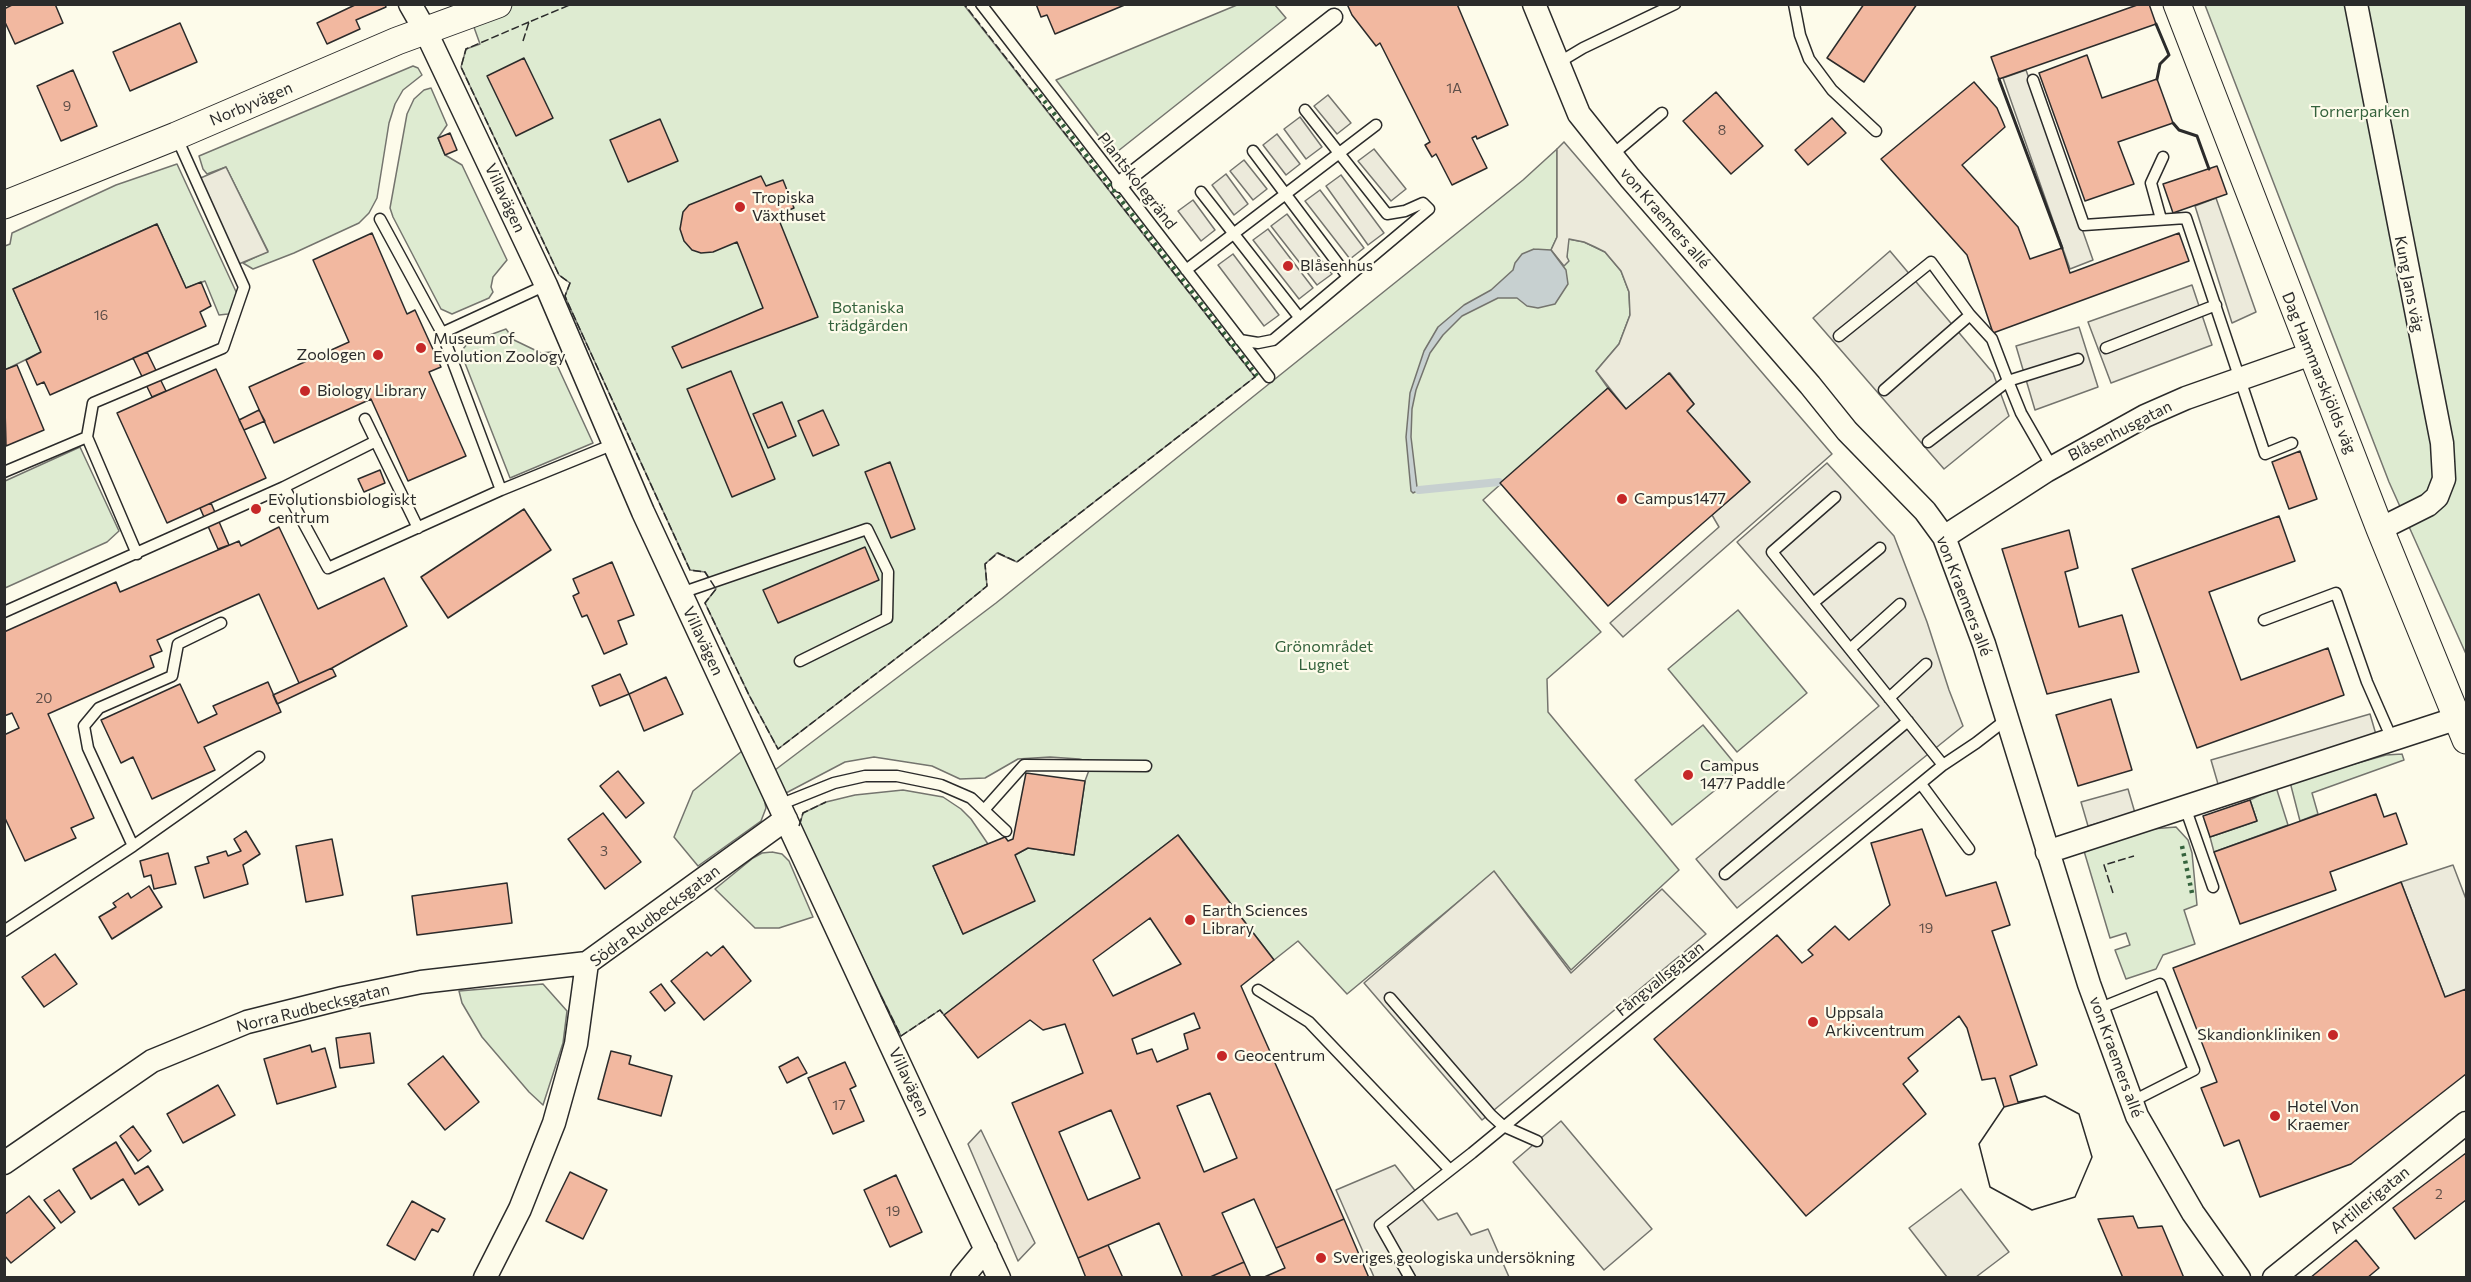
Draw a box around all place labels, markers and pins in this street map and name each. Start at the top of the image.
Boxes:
place label: Tropiska Växthuset [752,188,826,226]
marker: Tropiska Växthuset [733,200,747,214]
place label: Blåsenhus [1300,256,1373,276]
marker: Blåsenhus [1281,259,1295,273]
place label: Museum of Evolution Zoology [433,329,566,367]
marker: Museum of Evolution Zoology [414,341,428,355]
place label: Zoologen [296,345,366,365]
marker: Zoologen [371,348,385,362]
place label: Biology Library [317,381,427,401]
marker: Biology Library [298,384,312,398]
place label: Campus1477 [1634,489,1726,509]
place label: Evolutionsbiologiskt centrum [268,490,416,528]
marker: Campus1477 [1615,492,1629,506]
marker: Evolutionsbiologiskt centrum [249,502,263,516]
place label: Campus 1477 Paddle [1700,756,1785,794]
marker: Campus 1477 Paddle [1681,768,1695,782]
place label: Earth Sciences Library [1202,901,1308,939]
marker: Earth Sciences Library [1183,913,1197,927]
place label: Uppsala Arkivcentrum [1825,1003,1925,1041]
marker: Uppsala Arkivcentrum [1806,1015,1820,1029]
place label: Skandionkliniken [2197,1025,2321,1045]
marker: Skandionkliniken [2326,1028,2340,1042]
place label: Geocentrum [1234,1046,1325,1066]
marker: Geocentrum [1215,1049,1229,1063]
place label: Hotel Von Kraemer [2287,1097,2359,1135]
marker: Hotel Von Kraemer [2268,1109,2282,1123]
place label: Sveriges geologiska undersökning [1333,1248,1575,1268]
marker: Sveriges geologiska undersökning [1314,1251,1328,1265]

